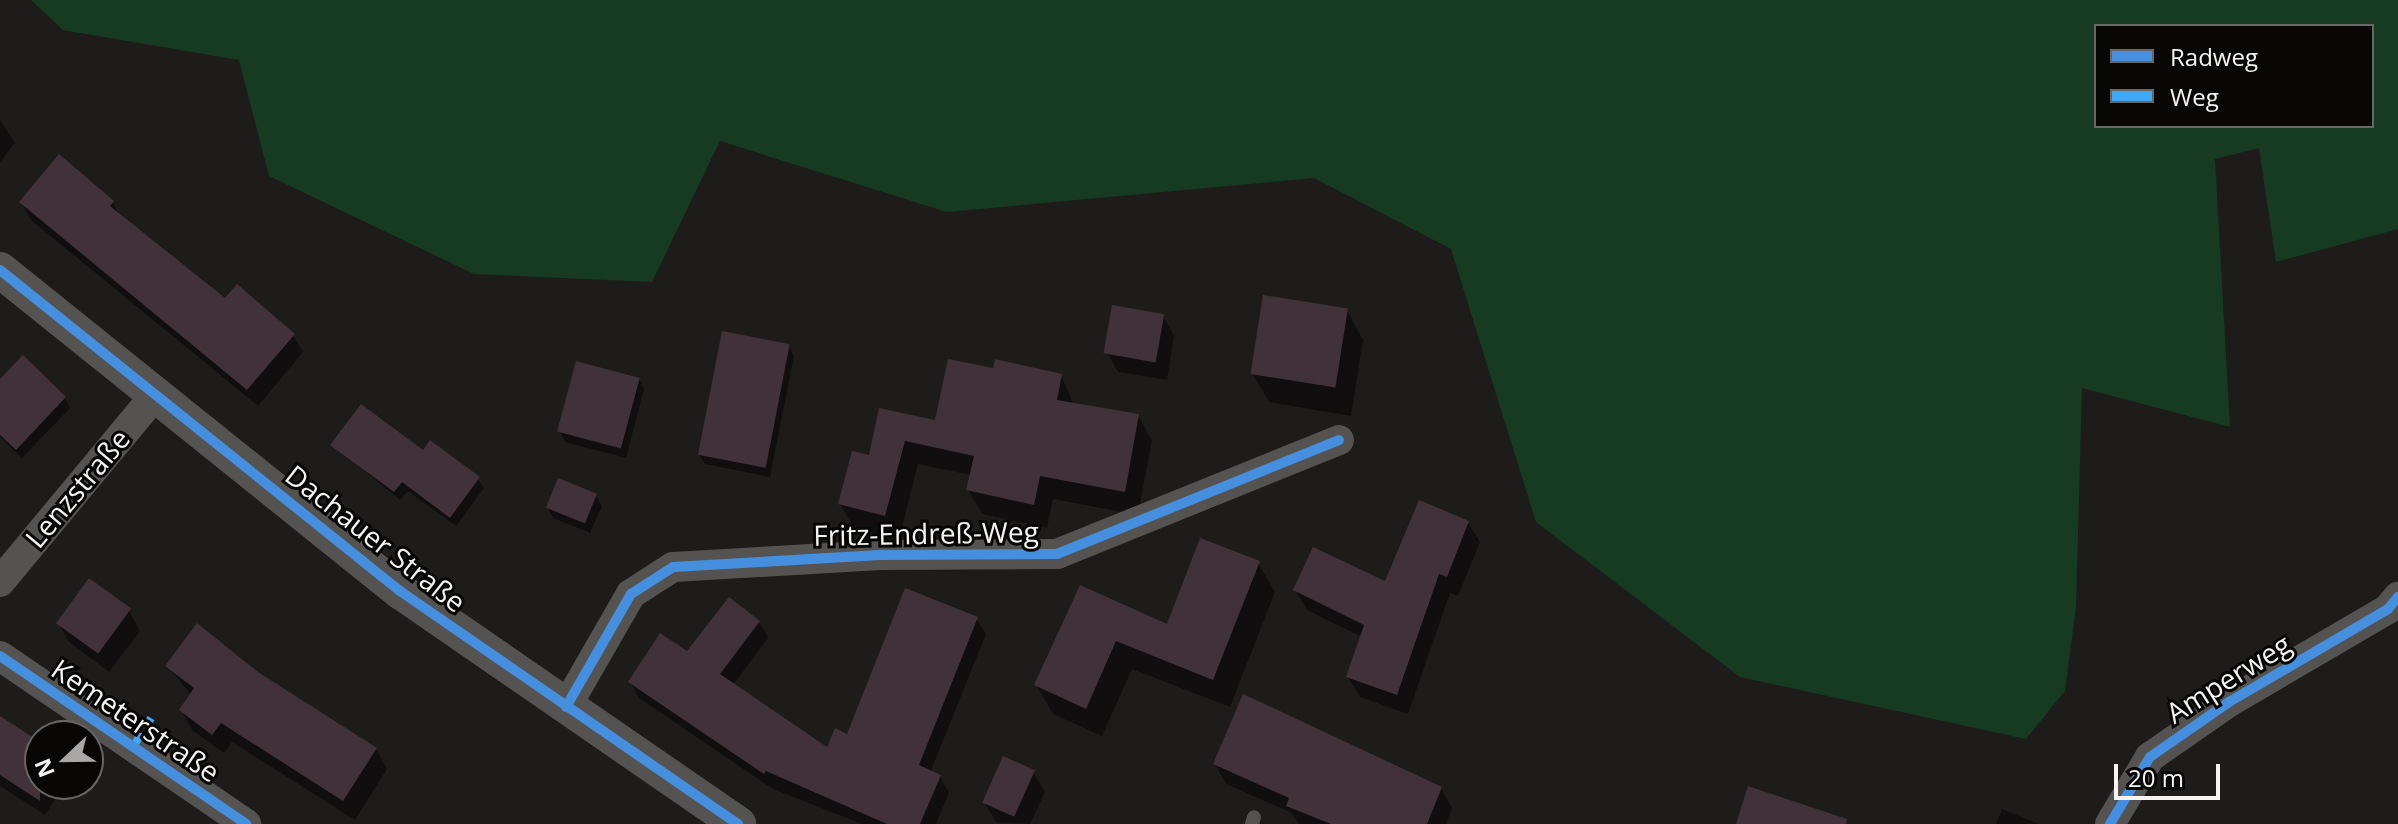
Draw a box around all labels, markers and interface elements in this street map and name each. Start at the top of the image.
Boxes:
legend [2094,24,2374,128]
text: Radweg [2170,40,2258,73]
text: Weg [2170,80,2219,113]
street label: Lenzstraße [18,422,136,554]
street label: Dachauer Straße [279,457,473,619]
street label: Fritz-Endreß-Weg [813,514,1039,552]
street label: Amperweg [2160,627,2296,729]
street label: Kemeterstraße [46,652,226,788]
north arrow [24,720,104,800]
scale bar [2118,748,2224,798]
text: N [26,754,61,782]
text: 20 m [2128,761,2184,794]

